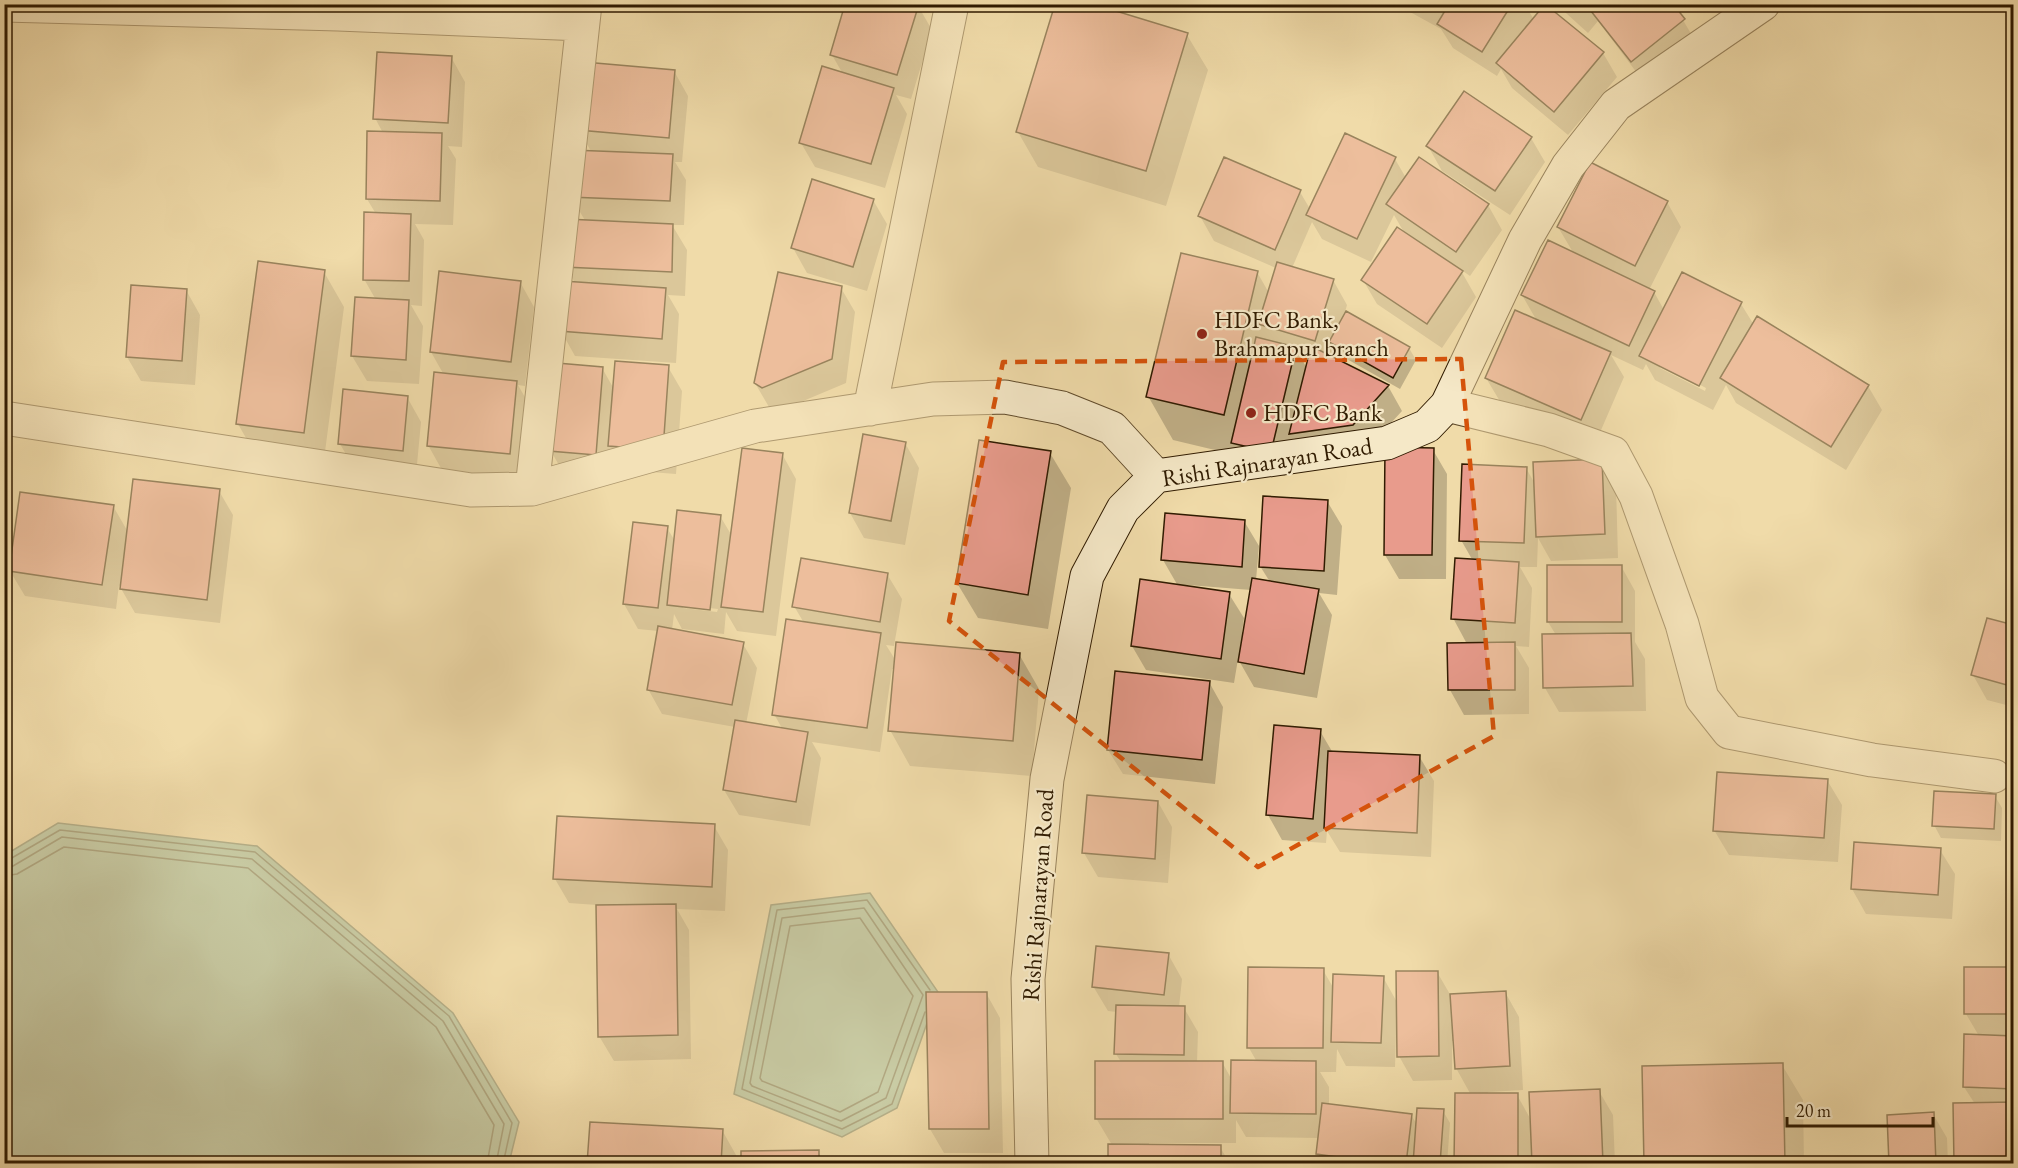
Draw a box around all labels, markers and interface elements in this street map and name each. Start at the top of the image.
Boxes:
place label: HDFC Bank, Brahmapur branch [1214,304,1389,363]
marker: HDFC Bank, Brahmapur branch [1195,327,1209,341]
place label: HDFC Bank [1263,397,1383,428]
marker: HDFC Bank [1244,406,1258,420]
street label: Rishi Rajnarayan Road [1159,429,1375,493]
street label: Rishi Rajnarayan Road [1015,787,1060,1002]
scale bar [1787,1090,1932,1128]
text: 20 m [1796,1099,1831,1122]

